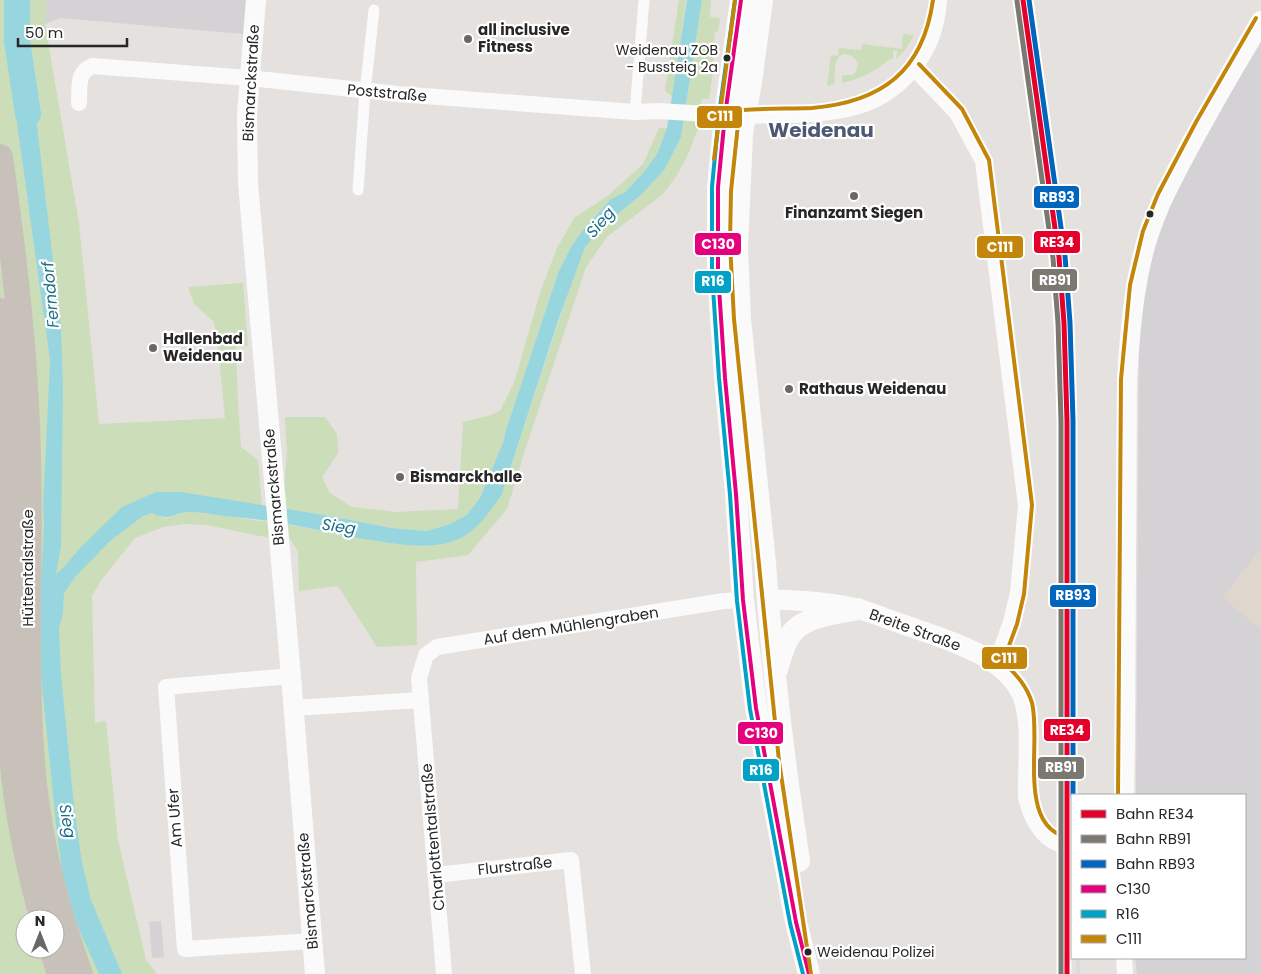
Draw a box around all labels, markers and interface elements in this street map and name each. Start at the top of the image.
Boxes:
scale bar [18,15,126,47]
place label: all inclusive Fitness [478,19,570,57]
text: 50 m [25,22,63,43]
street label: Bismarckstraße [237,24,264,142]
marker: all inclusive Fitness [462,33,474,45]
place label: Weidenau ZOB - Bussteig 2a [616,40,718,77]
marker: Weidenau ZOB - Bussteig 2a [722,53,732,63]
street label: Poststraße [346,79,428,106]
line badge: C111 [696,105,743,129]
text: C111 [707,106,733,126]
district label: Weidenau [768,116,874,144]
line badge: RB93 [1033,185,1080,209]
text: RB93 [1039,187,1075,207]
marker: Finanzamt Siegen [848,190,860,202]
water label: Sieg [581,202,620,243]
place label: Finanzamt Siegen [785,202,923,223]
unlabelled marker [1145,209,1155,219]
line badge: RE34 [1033,230,1081,254]
line badge: C130 [694,232,742,256]
text: RE34 [1040,232,1074,252]
text: C130 [701,234,735,254]
line badge: C111 [976,235,1024,259]
text: C111 [987,237,1013,257]
water label: Ferndorf [36,259,65,329]
line badge: RB91 [1031,268,1078,292]
line badge: R16 [694,270,732,294]
text: RB91 [1039,270,1071,290]
text: R16 [701,271,725,291]
place label: Hallenbad Weidenau [163,328,243,366]
marker: Hallenbad Weidenau [147,342,159,354]
place label: Rathaus Weidenau [799,378,946,399]
marker: Rathaus Weidenau [783,383,795,395]
street label: Bismarckstraße [258,428,289,546]
place label: Bismarckhalle [410,466,522,487]
marker: Bismarckhalle [394,471,406,483]
street label: Hüttentalstraße [17,509,38,627]
water label: Sieg [321,513,358,540]
line badge: RB93 [1049,584,1097,608]
text: RB93 [1055,585,1091,605]
street label: Auf dem Mühlengraben [482,601,660,650]
street label: Breite Straße [866,603,964,656]
line badge: C111 [981,646,1028,670]
text: C111 [991,648,1017,668]
line badge: RE34 [1043,718,1091,742]
text: RE34 [1050,720,1084,740]
line badge: C130 [737,721,784,745]
text: C130 [744,723,778,743]
line badge: RB91 [1037,756,1085,780]
text: RB91 [1045,757,1077,777]
line badge: R16 [742,758,780,782]
text: R16 [749,760,773,780]
street label: Charlottentalstraße [416,762,449,912]
street label: Am Ufer [162,787,187,848]
legend [1071,794,1246,959]
water label: Sieg [53,802,82,840]
text: Bahn RE34 [1116,803,1194,824]
text: Bahn RB91 [1116,828,1191,849]
street label: Bismarckstraße [292,832,323,950]
street label: Flurstraße [477,851,553,880]
text: Bahn RB93 [1116,853,1195,874]
text: C130 [1116,878,1151,899]
text: R16 [1116,903,1139,924]
north arrow [15,909,65,959]
text: N [35,911,45,931]
text: C111 [1116,928,1142,949]
place label: Weidenau Polizei [817,942,935,962]
marker: Weidenau Polizei [803,947,813,957]

